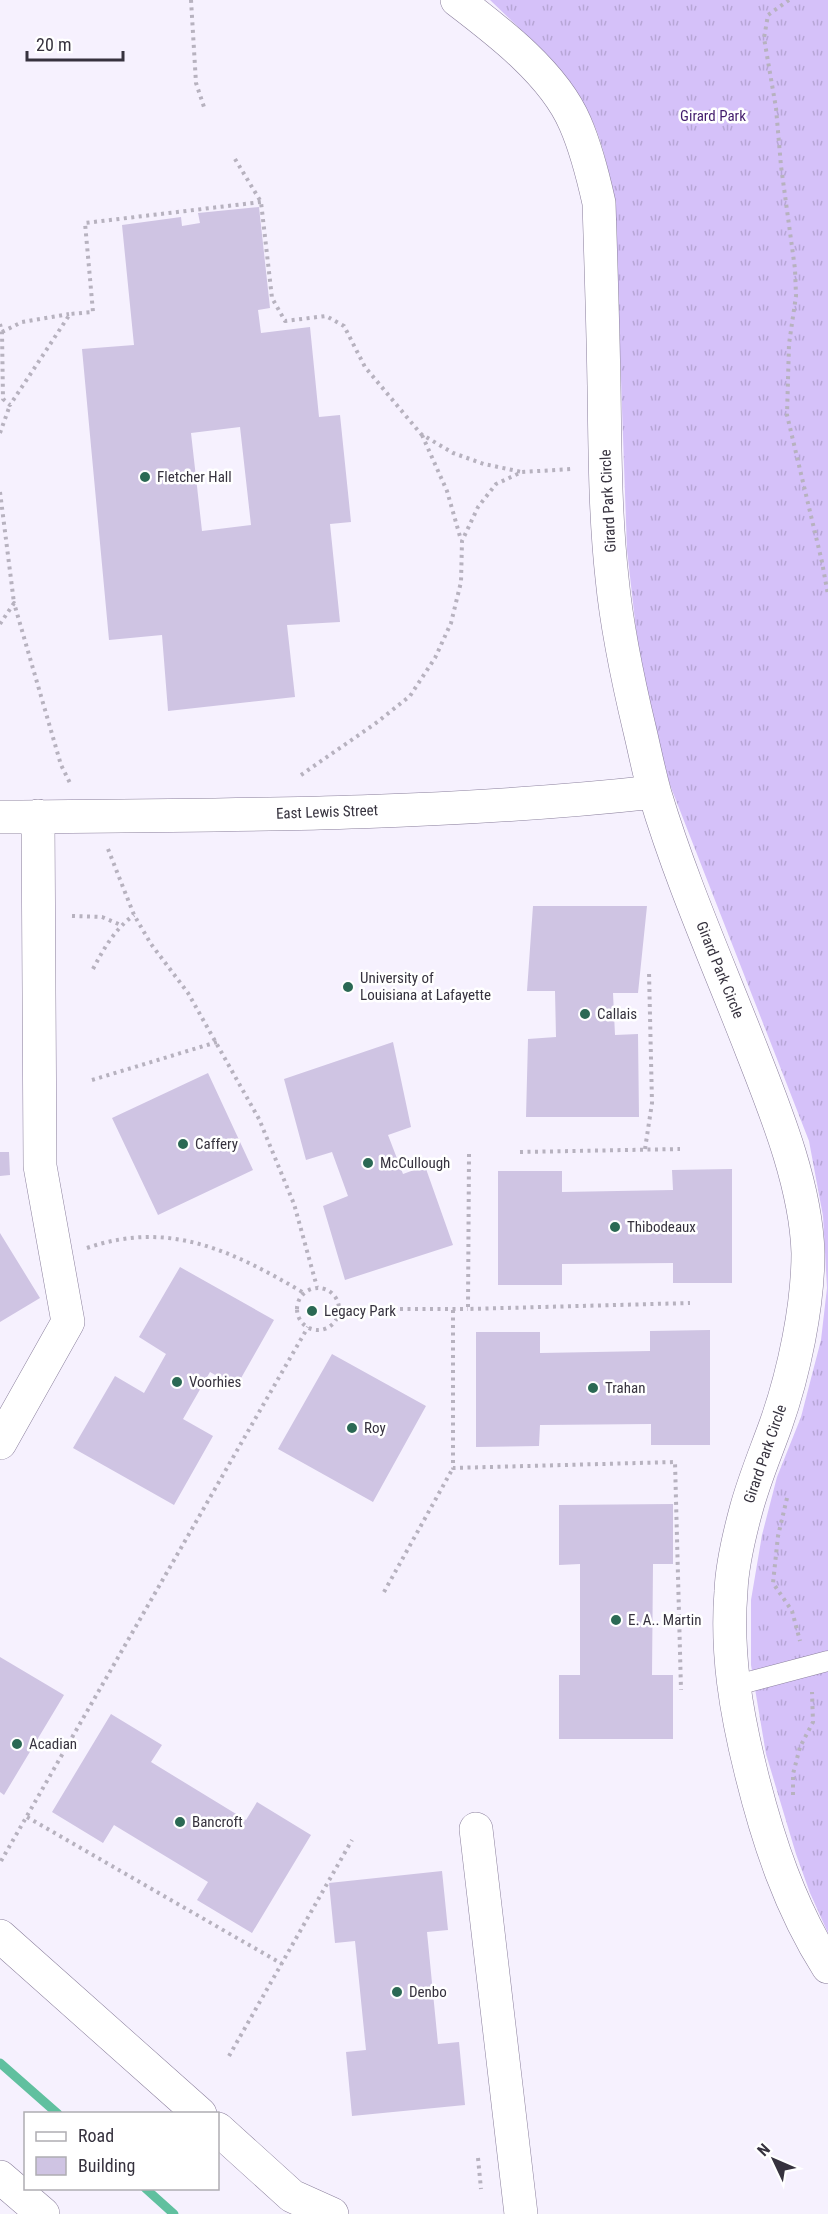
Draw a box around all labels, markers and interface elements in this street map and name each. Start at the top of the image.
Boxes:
scale bar [27,24,123,62]
text: 20 m [36,34,71,55]
park label: Girard Park [680,107,746,125]
street label: Girard Park Circle [596,449,620,553]
place label: Fletcher Hall [157,468,232,486]
marker: Fletcher Hall [138,470,152,484]
street label: East Lewis Street [276,801,378,823]
street label: Girard Park Circle [692,919,748,1021]
place label: University of Louisiana at Lafayette [360,969,491,1004]
marker: University of Louisiana at Lafayette [341,980,355,994]
place label: Callais [597,1005,637,1023]
marker: Callais [578,1007,592,1021]
place label: Caffery [195,1135,238,1153]
marker: Caffery [176,1137,190,1151]
place label: McCullough [380,1154,450,1172]
marker: McCullough [361,1156,375,1170]
place label: Thibodeaux [627,1218,696,1236]
marker: Thibodeaux [608,1220,622,1234]
place label: Legacy Park [324,1302,396,1320]
marker: Legacy Park [305,1304,319,1318]
place label: Voorhies [189,1373,241,1391]
marker: Voorhies [170,1375,184,1389]
place label: Trahan [605,1379,645,1397]
marker: Trahan [586,1381,600,1395]
street label: Girard Park Circle [740,1402,790,1506]
place label: Roy [364,1419,386,1437]
marker: Roy [345,1421,359,1435]
place label: E. A.. Martin [628,1611,701,1629]
marker: E. A.. Martin [609,1613,623,1627]
place label: Acadian [29,1735,77,1753]
marker: Acadian [10,1737,24,1751]
place label: Bancroft [192,1813,243,1831]
marker: Bancroft [173,1815,187,1829]
place label: Denbo [409,1983,447,2001]
marker: Denbo [390,1985,404,1999]
legend [24,2112,219,2190]
text: Road [78,2125,114,2146]
north arrow [744,2130,804,2190]
text: N [753,2140,774,2160]
text: Building [78,2155,135,2176]

